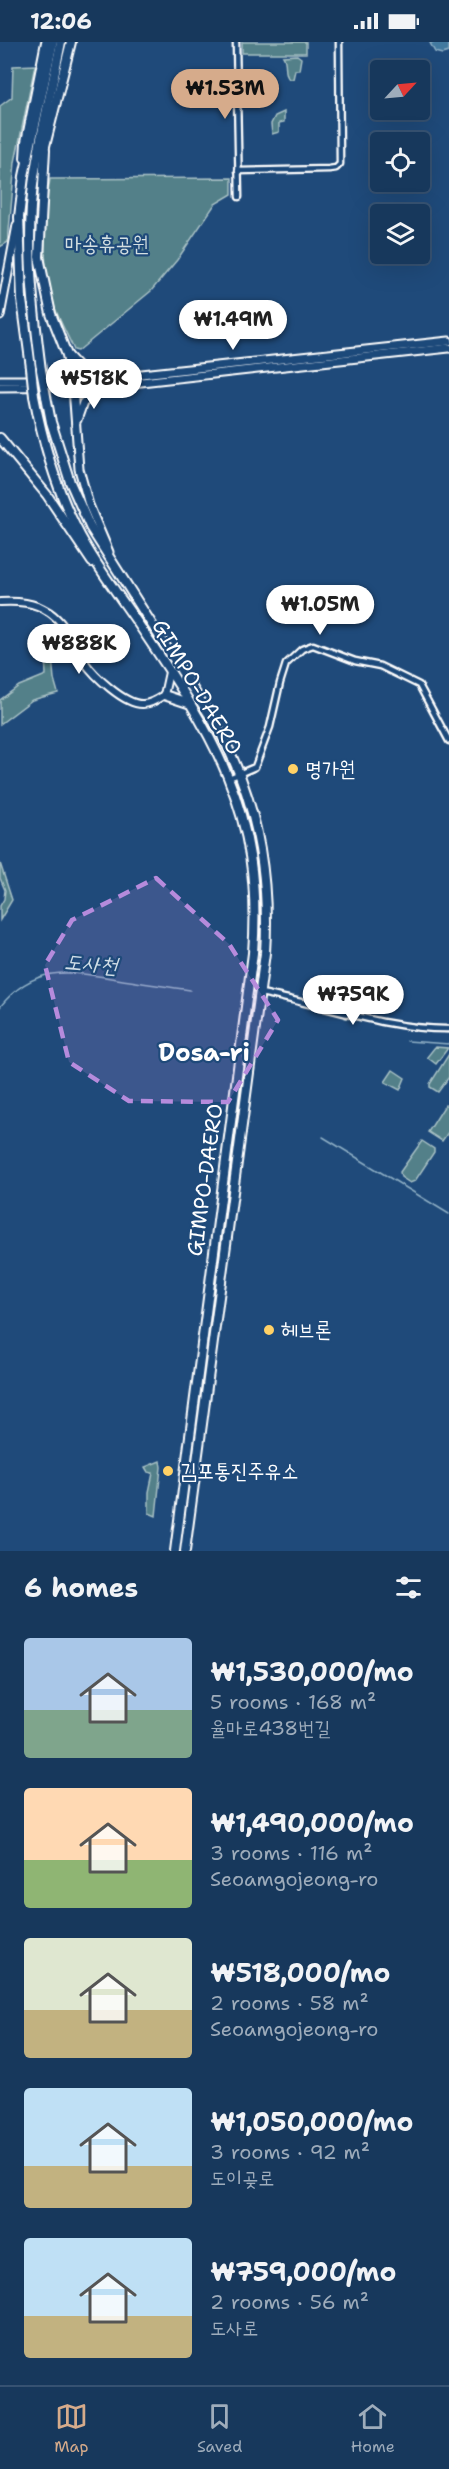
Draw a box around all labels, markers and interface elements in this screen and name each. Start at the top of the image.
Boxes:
text: 12:06 [30,7,92,36]
north arrow [370,60,430,120]
map controls [370,60,430,264]
pin: ₩1.53M [176,69,274,120]
text: ₩1.53M [185,75,265,101]
button: locate [370,132,430,192]
button: layers [370,204,430,264]
park label: 마송휴공원 [65,230,149,258]
pin: ₩1.49M [184,300,282,351]
text: ₩1.49M [193,306,273,332]
pin: ₩518K [52,359,136,410]
text: ₩518K [60,365,128,391]
pin: ₩1.05M [271,585,369,636]
text: ₩1.05M [280,591,360,617]
street label: GIMPO-DAERO [145,614,249,760]
pin: ₩888K [37,624,121,675]
text: ₩888K [41,630,117,656]
place label: 명가원 [305,755,356,783]
marker: 명가원 [286,762,300,776]
water label: 도사천 [63,947,121,980]
pin: ₩759K [311,975,395,1026]
text: ₩759K [317,981,389,1007]
district label: Dosa-ri [158,1037,250,1069]
street label: GIMPO-DAERO [180,1102,230,1258]
place label: 헤브론 [281,1316,332,1344]
marker: 헤브론 [262,1323,276,1337]
place label: 김포통진주유소 [180,1457,298,1485]
marker: 김포통진주유소 [161,1464,175,1478]
text: 6 homes [24,1570,138,1605]
icon: filters [392,1571,425,1604]
text: ₩1,530,000/mo [210,1654,414,1689]
icon: home [72,1662,144,1734]
text: 5 rooms · 168 m² [210,1689,376,1715]
text: 율마로438번길 [210,1715,331,1741]
text: ₩1,490,000/mo [210,1805,414,1840]
icon: home [72,1812,144,1884]
text: 3 rooms · 116 m² [210,1840,372,1866]
text: Seoamgojeong-ro [210,1866,379,1892]
text: ₩518,000/mo [210,1955,390,1990]
icon: home [72,1962,144,2034]
text: 2 rooms · 58 m² [210,1990,369,2016]
text: Seoamgojeong-ro [210,2016,379,2042]
text: ₩1,050,000/mo [210,2104,413,2139]
icon: home [72,2112,144,2184]
text: 3 rooms · 92 m² [210,2139,370,2165]
text: 도이곶로 [210,2165,274,2191]
text: ₩759,000/mo [210,2254,396,2289]
icon: home [72,2262,144,2334]
text: 2 rooms · 56 m² [210,2289,369,2315]
text: 도사로 [210,2315,258,2341]
tab: Map [54,2400,88,2457]
tab: Saved [197,2400,242,2457]
tab: Home [351,2400,395,2457]

